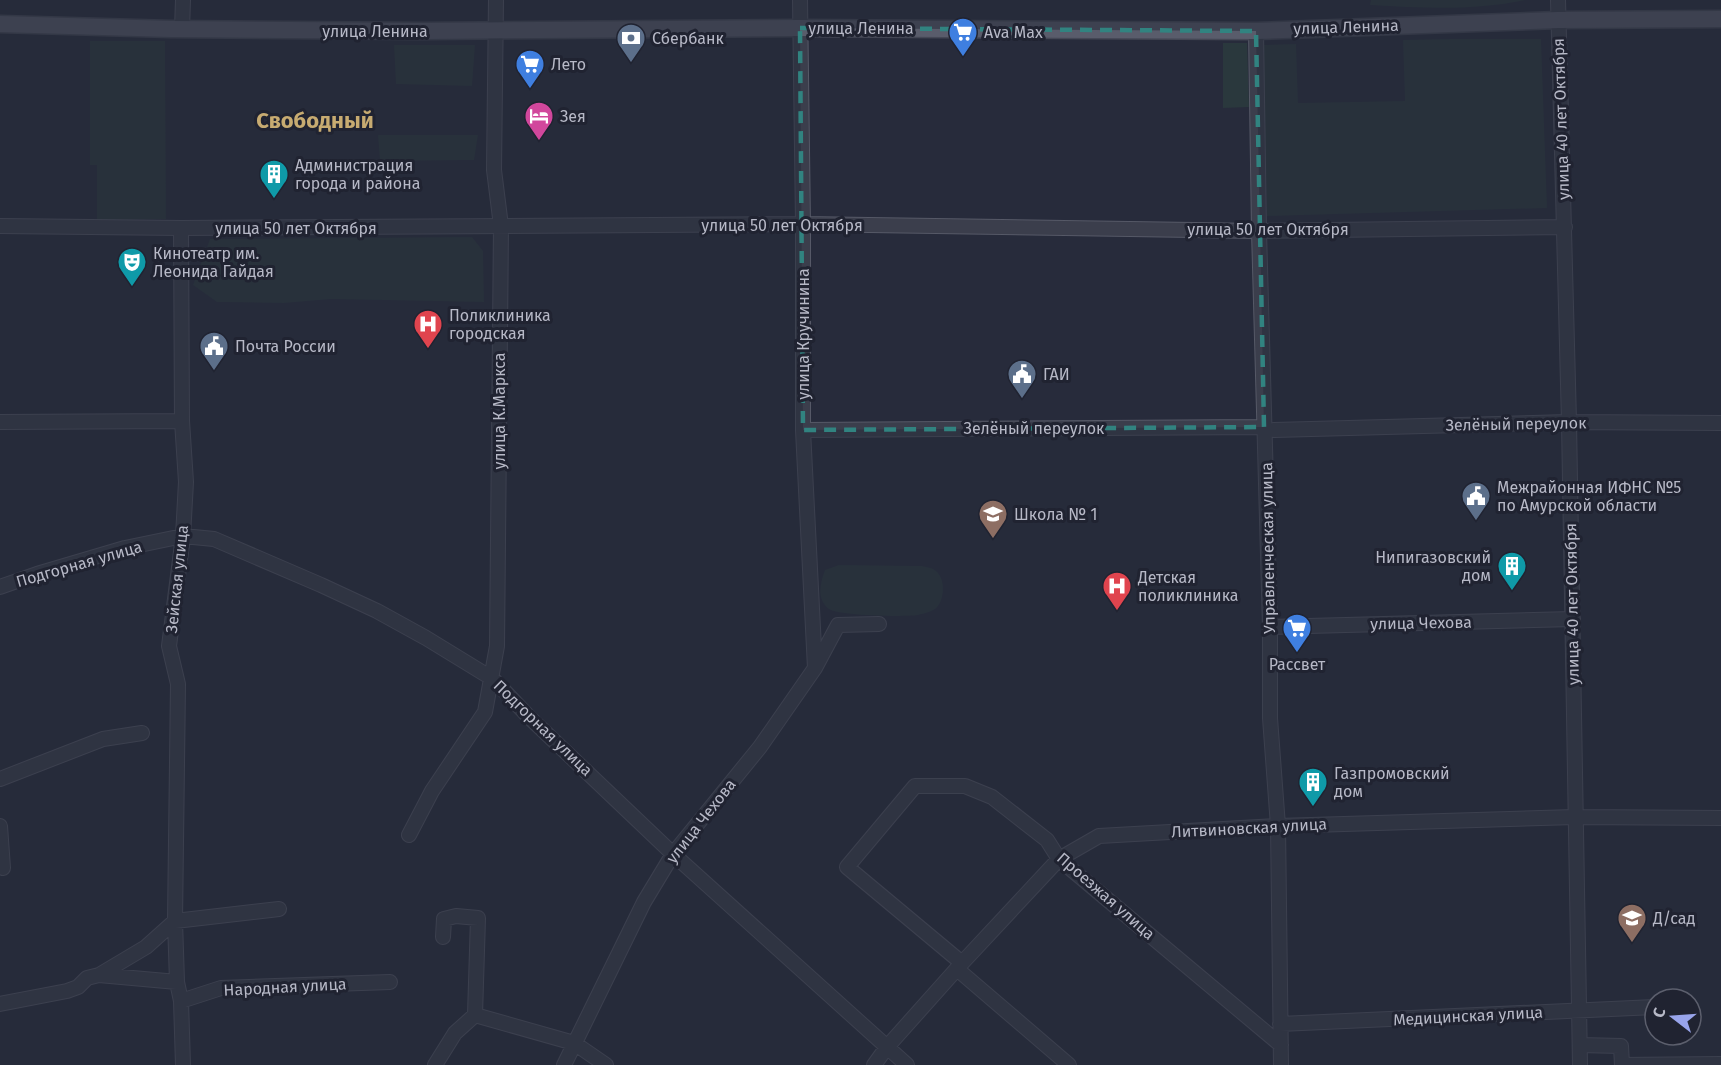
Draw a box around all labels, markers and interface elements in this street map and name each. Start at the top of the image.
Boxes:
supermarket icon: Ava Max [947,16,979,58]
street label: улица Ленина [1293,16,1399,38]
street label: улица Ленина [808,19,914,38]
street label: улица Ленина [322,22,428,41]
bank icon: Сбербанк [615,22,647,64]
place label: Ava Max [984,23,1043,42]
place label: Сбербанк [652,29,724,48]
street label: улица 40 лет Октября [1549,38,1573,200]
supermarket icon: Лето [514,48,546,90]
place label: Лето [551,55,586,74]
hotel icon: Зея [523,100,555,142]
district label: Свободный [256,107,374,134]
place label: Зея [560,107,586,126]
place label: Администрация города и района [295,156,420,193]
building icon: Администрация города и района [258,158,290,200]
street label: улица 50 лет Октября [701,216,863,235]
street label: улица 50 лет Октября [215,219,377,238]
street label: улица 50 лет Октября [1187,220,1349,239]
place label: Кинотеатр им. Леонида Гайдая [153,244,274,281]
theatre icon: Кинотеатр им. Леонида Гайдая [116,246,148,288]
street label: улица Кручинина [794,268,813,400]
place label: Поликлиника городская [449,306,551,343]
hospital icon: Поликлиника городская [412,308,444,350]
public building icon: Почта России [198,330,230,372]
place label: Почта России [235,337,336,356]
street label: улица К.Маркса [490,352,509,470]
public building icon: ГАИ [1006,358,1038,400]
place label: ГАИ [1043,365,1070,384]
street label: Зелёный переулок [1445,413,1587,435]
street label: Зелёный переулок [964,419,1105,438]
street label: Управленческая улица [1257,462,1279,634]
place label: Межрайонная ИФНС №5 по Амурской области [1497,478,1681,515]
public building icon: Межрайонная ИФНС №5 по Амурской области [1460,480,1492,522]
school or university icon: Школа № 1 [977,498,1009,540]
place label: Школа № 1 [1014,505,1097,524]
street label: улица 40 лет Октября [1561,523,1583,685]
street label: Зейская улица [162,524,192,634]
street label: Подгорная улица [14,537,144,591]
place label: Нипигазовский дом [1375,548,1491,585]
building icon: Нипигазовский дом [1496,550,1528,592]
place label: Детская поликлиника [1137,568,1238,605]
hospital icon: Детская поликлиника [1101,570,1133,612]
supermarket icon: Рассвет [1281,612,1313,654]
street label: улица Чехова [1370,613,1472,633]
place label: Рассвет [1269,655,1326,674]
street label: Подгорная улица [490,676,596,780]
place label: Газпромовский дом [1334,764,1450,801]
building icon: Газпромовский дом [1297,766,1329,808]
street label: улица Чехова [662,775,740,867]
street label: Литвиновская улица [1171,814,1327,842]
street label: Проезжая улица [1053,848,1159,944]
school or university icon: Д/сад [1616,902,1648,944]
place label: Д/сад [1652,909,1695,928]
street label: Народная улица [223,974,347,1000]
north arrow [1643,987,1703,1047]
street label: Медицинская улица [1393,1003,1543,1029]
text: С [1649,1005,1670,1020]

